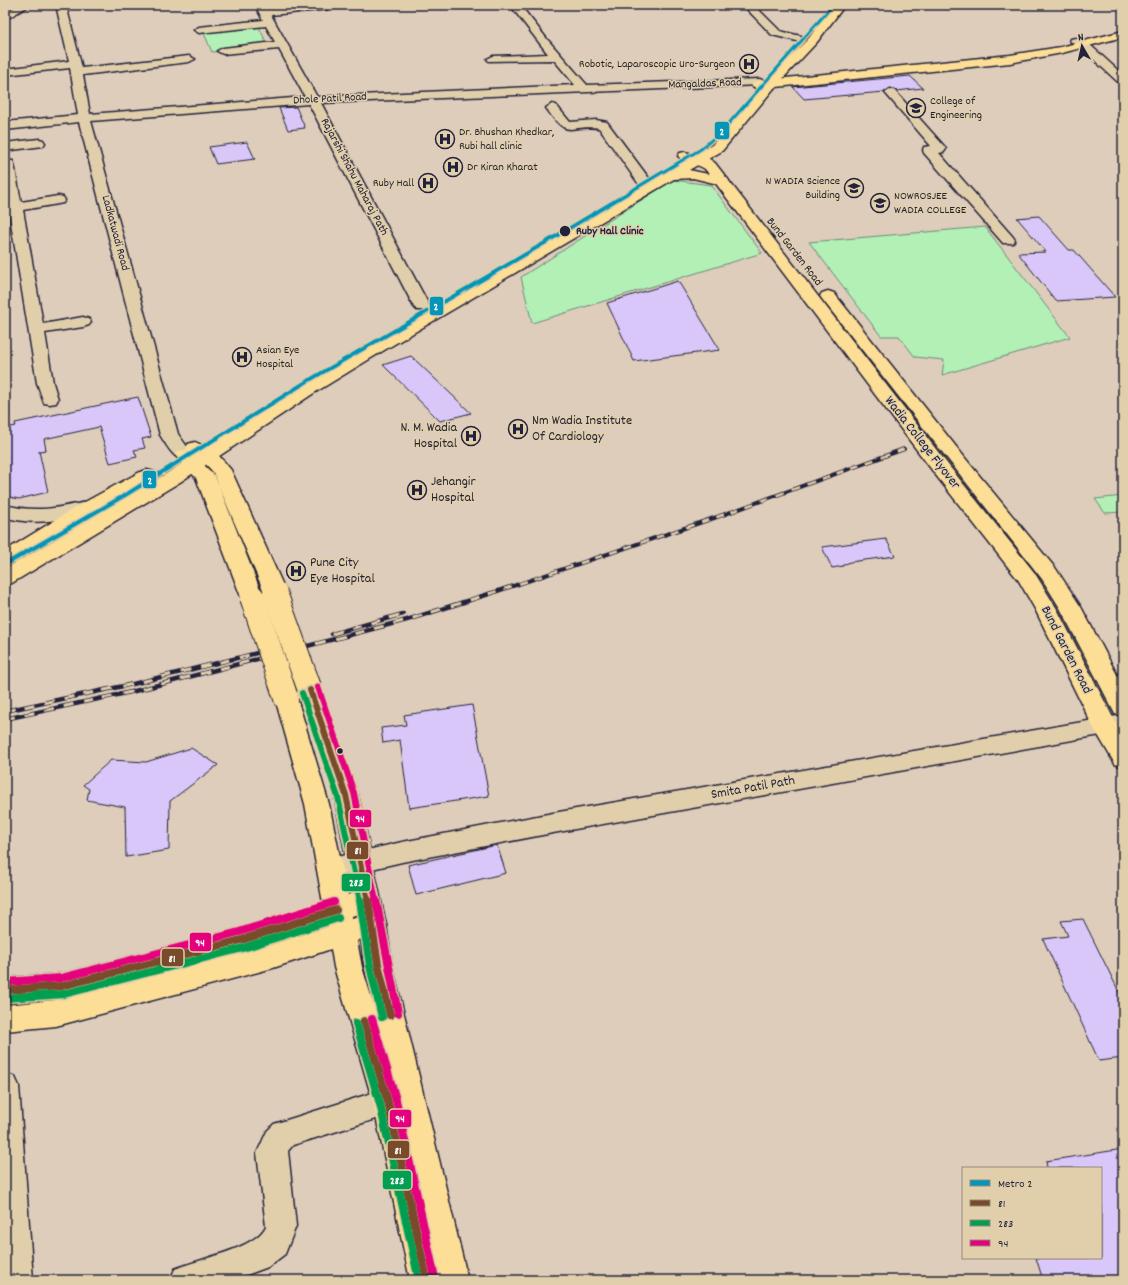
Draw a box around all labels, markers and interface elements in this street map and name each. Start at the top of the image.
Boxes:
north arrow [1062,26,1102,66]
text: N [1077,30,1085,46]
hospital icon: Robotic, Laparoscopic Uro-Surgeon [738,53,760,75]
place label: Robotic, Laparoscopic Uro-Surgeon [579,56,735,73]
street label: Mangaldas Road [668,74,742,94]
street label: Dhole Patil Road [293,89,367,109]
place label: College of Engineering [930,93,982,124]
school or university icon: College of Engineering [905,97,927,119]
street label: Rajarshi Shahu Maharaj Path [316,115,392,239]
line badge: 2 [714,121,730,140]
place label: Dr. Bhushan Khedkar, Rubi hall clinic [459,124,554,155]
text: 2 [720,125,725,141]
hospital icon: Dr. Bhushan Khedkar, Rubi hall clinic [434,128,456,150]
hospital icon: Dr Kiran Kharat [442,156,464,178]
place label: Dr Kiran Kharat [467,159,538,176]
hospital icon: Ruby Hall [417,172,439,194]
place label: N WADIA Science Building [765,173,840,204]
place label: Ruby Hall [373,175,414,192]
school or university icon: N WADIA Science Building [843,177,865,199]
place label: NOWROSJEE WADIA COLLEGE [894,188,967,219]
school or university icon: NOWROSJEE WADIA COLLEGE [869,192,891,214]
street label: Ladkatwadi Road [97,193,133,273]
street label: Bund Garden Road [762,214,826,290]
place label: Ruby Hall Clinic [576,223,644,240]
marker: Ruby Hall Clinic [558,224,572,238]
line badge: 2 [429,296,444,316]
text: 2 [434,300,439,316]
place label: Asian Eye Hospital [256,342,299,373]
hospital icon: Asian Eye Hospital [231,346,253,368]
street label: Wadia College Flyover [879,392,965,495]
place label: Nm Wadia Institute Of Cardiology [532,411,632,447]
place label: N. M. Wadia Hospital [401,418,458,454]
hospital icon: Nm Wadia Institute Of Cardiology [507,418,529,440]
hospital icon: N. M. Wadia Hospital [460,425,482,447]
line badge: 2 [142,470,157,489]
place label: Jehangir Hospital [431,472,476,508]
text: 2 [148,474,153,490]
hospital icon: Jehangir Hospital [406,479,428,501]
place label: Pune City Eye Hospital [310,553,375,589]
hospital icon: Pune City Eye Hospital [285,560,307,582]
street label: Bund Garden Road [1035,603,1097,697]
unlabelled marker [335,746,345,756]
street label: Smita Patil Path [709,771,797,805]
line badge: 94 [349,809,372,828]
text: 94 [355,812,365,828]
line badge: 81 [346,841,369,860]
text: 81 [355,844,361,860]
line badge: 283 [341,873,371,892]
text: 283 [349,876,363,892]
line badge: 94 [189,932,212,952]
text: 94 [195,936,205,952]
line badge: 81 [161,948,184,967]
text: 81 [169,952,175,968]
line badge: 94 [389,1109,412,1128]
text: 94 [395,1112,405,1128]
line badge: 81 [387,1140,410,1159]
text: 81 [395,1144,401,1160]
legend [962,1167,1102,1259]
line badge: 283 [382,1170,412,1190]
text: 283 [390,1174,404,1190]
text: Metro 2 [998,1176,1033,1193]
text: 81 [998,1196,1005,1213]
text: 283 [998,1216,1013,1233]
text: 94 [998,1236,1008,1253]

